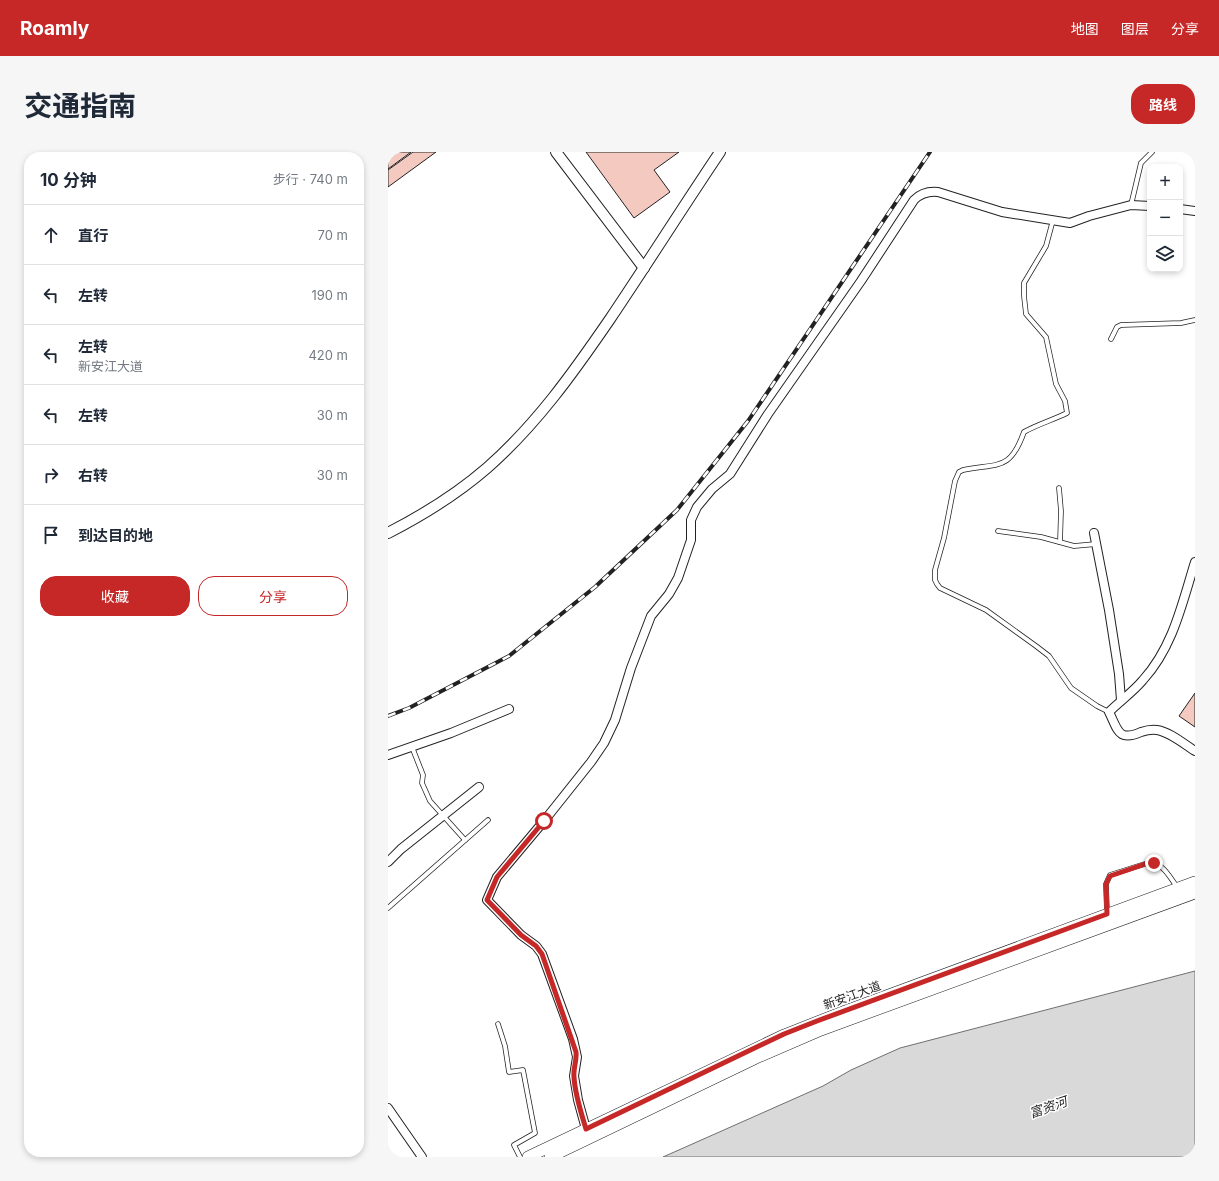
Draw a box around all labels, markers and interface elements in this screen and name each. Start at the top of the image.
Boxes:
text: Roamly [20,17,89,40]
text: 地图 [1071,20,1099,37]
text: 图层 [1121,20,1149,37]
text: 分享 [1171,20,1199,37]
button: 路线 [1131,84,1195,124]
text: 交通指南 [24,89,136,123]
map controls [1147,164,1183,272]
button: + [1147,164,1183,200]
text: 10 分钟 [40,170,97,190]
text: 步行 · 740 m [273,171,348,187]
button: − [1147,200,1183,236]
icon: ahead [40,224,62,246]
text: 直行 [78,226,108,245]
text: 70 m [318,227,348,243]
button: layers [1147,236,1183,272]
icon: left [40,284,62,306]
text: 左转 [78,286,108,305]
text: 190 m [311,287,348,303]
text: 左转 [78,337,108,356]
icon: left [40,344,62,366]
text: 420 m [308,347,348,363]
text: 新安江大道 [78,358,143,374]
icon: left [40,404,62,426]
text: 左转 [78,406,108,425]
text: 30 m [317,407,348,423]
icon: right [40,464,62,486]
text: 右转 [78,466,108,485]
text: 30 m [317,467,348,483]
icon: arrive [40,524,62,546]
text: 到达目的地 [78,526,153,545]
button: 收藏 [40,576,190,616]
button: 分享 [198,576,348,616]
route start [535,812,553,830]
route end [1145,854,1163,872]
street label: 新安江大道 [821,978,883,1012]
water label: 富资河 [1027,1092,1072,1121]

